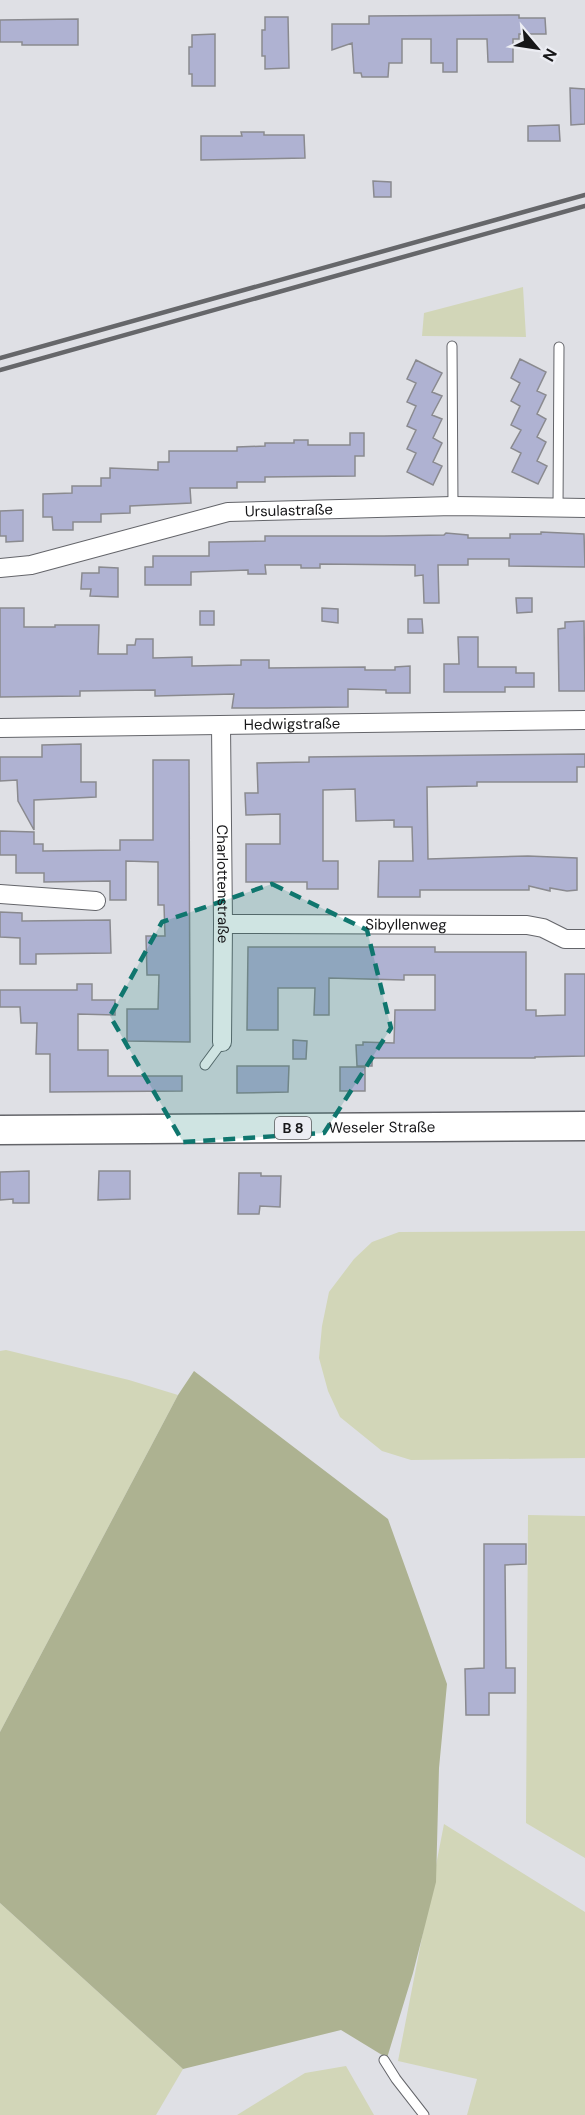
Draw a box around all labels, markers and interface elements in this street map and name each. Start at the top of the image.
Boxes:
north arrow [507,18,567,78]
text: N [538,45,562,65]
street label: Ursulastraße [245,499,333,522]
street label: Hedwigstraße [244,713,340,735]
street label: Charlottenstraße [212,824,233,944]
street label: Sibyllenweg [365,914,447,935]
road number: B 8 [275,1117,311,1139]
street label: Weseler Straße [329,1117,435,1138]

